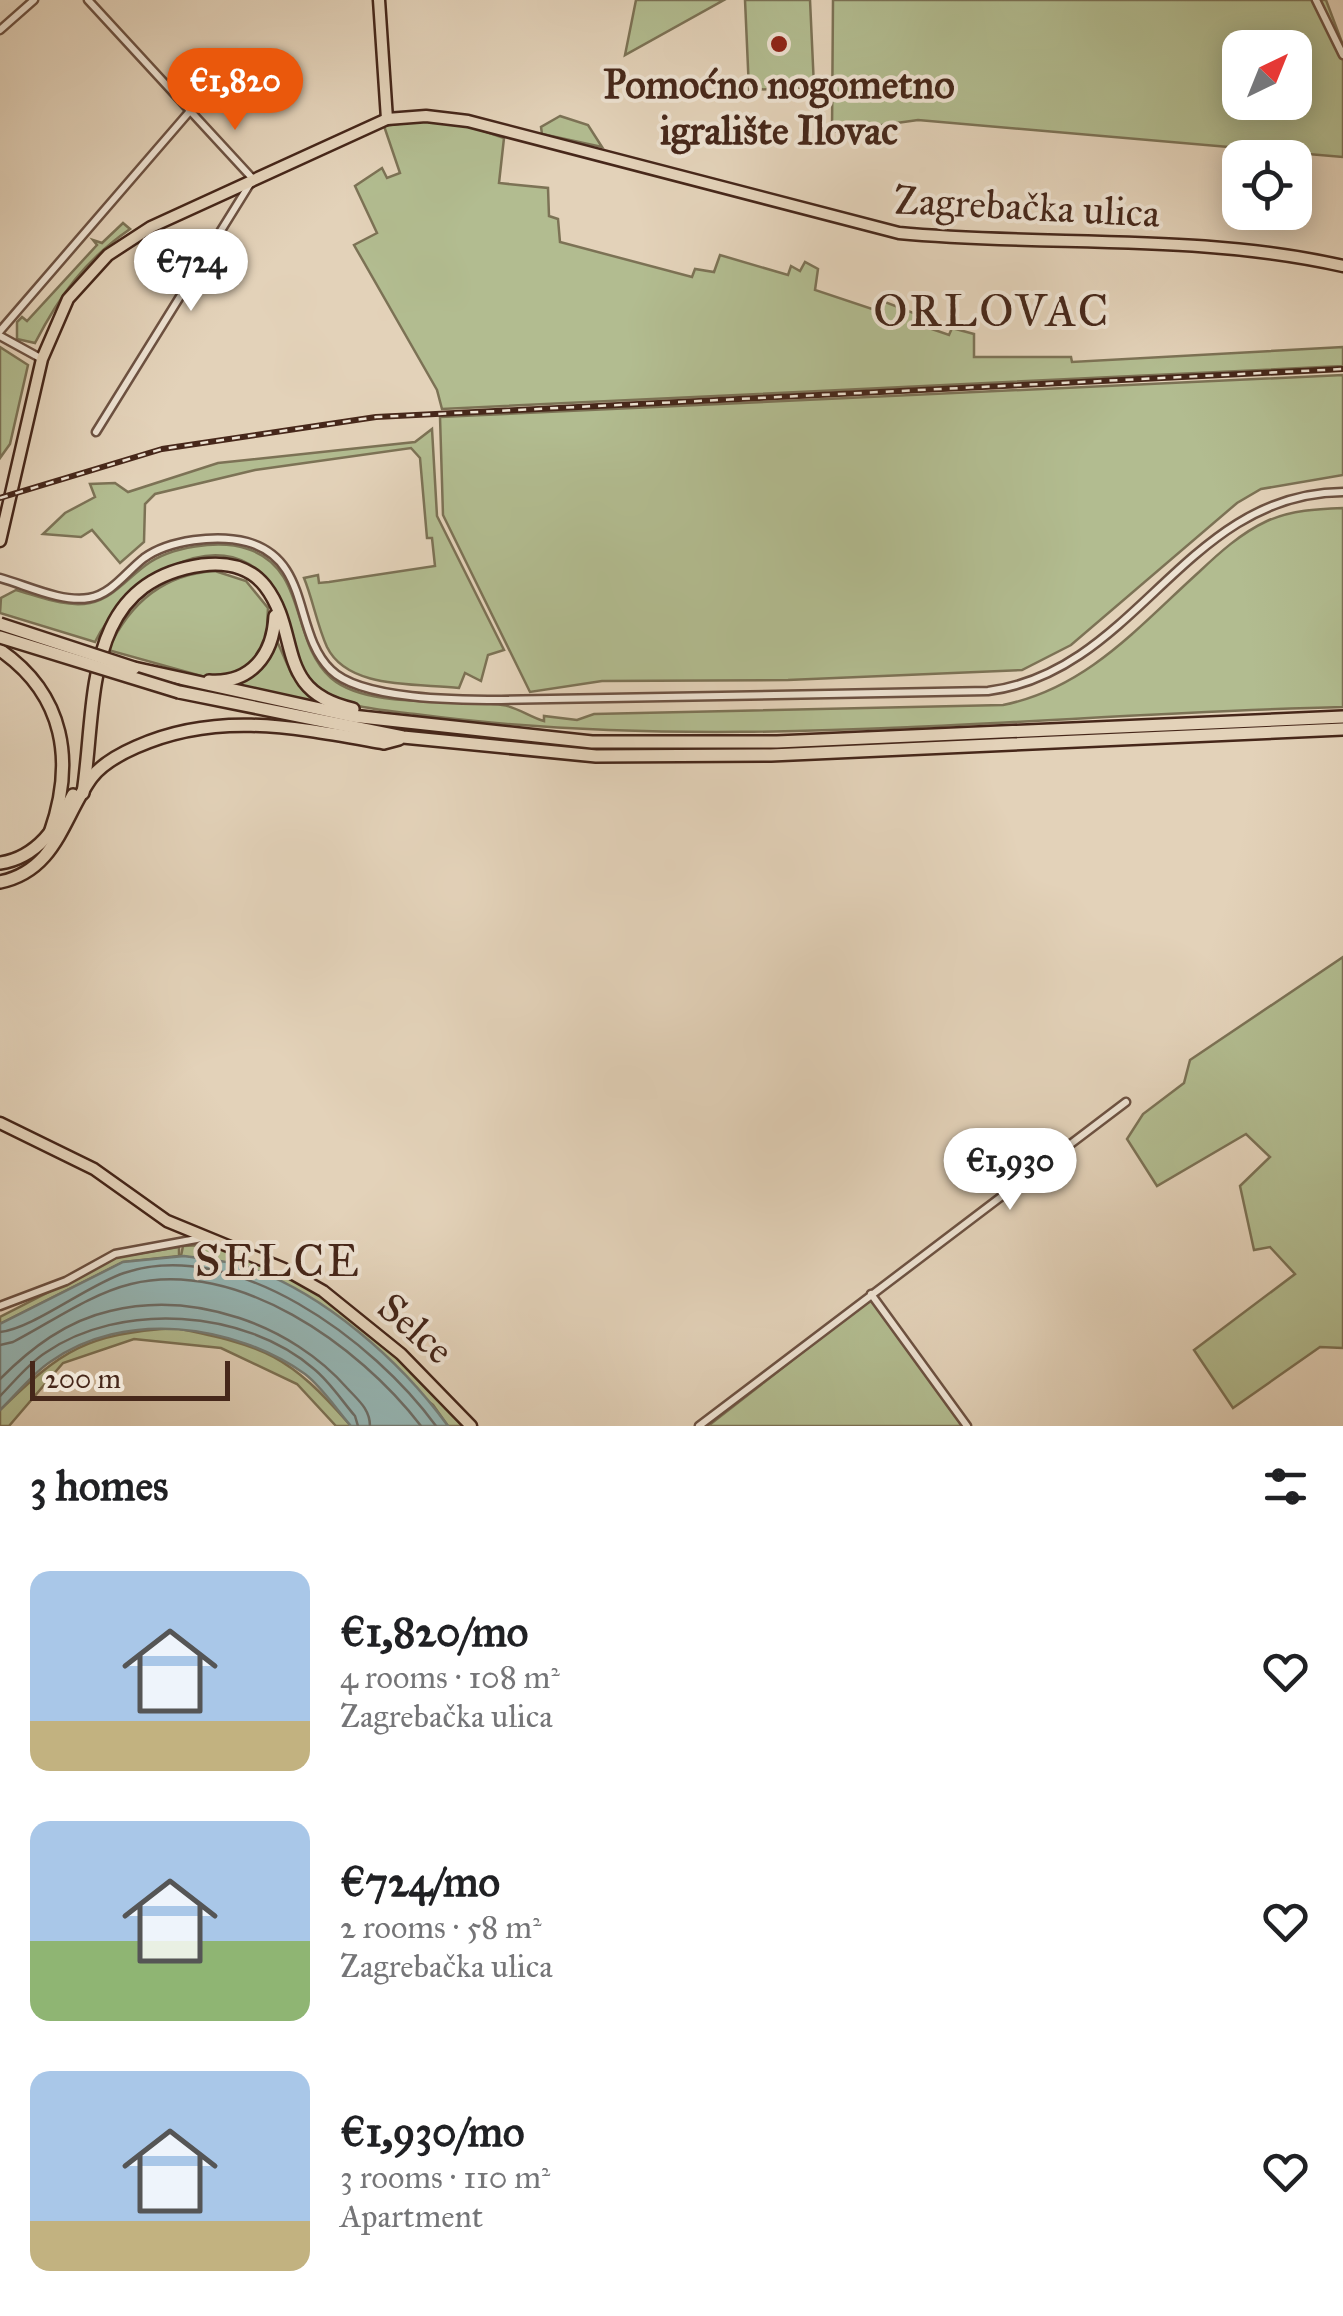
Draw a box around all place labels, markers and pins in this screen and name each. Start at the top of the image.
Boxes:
marker: Pomoćno nogometno igralište Ilovac [768,33,790,55]
pin: €1,820 [154,48,316,133]
place label: Pomoćno nogometno igralište Ilovac [603,60,955,155]
pin: €724 [132,229,250,314]
pin: €1,930 [929,1128,1091,1213]

